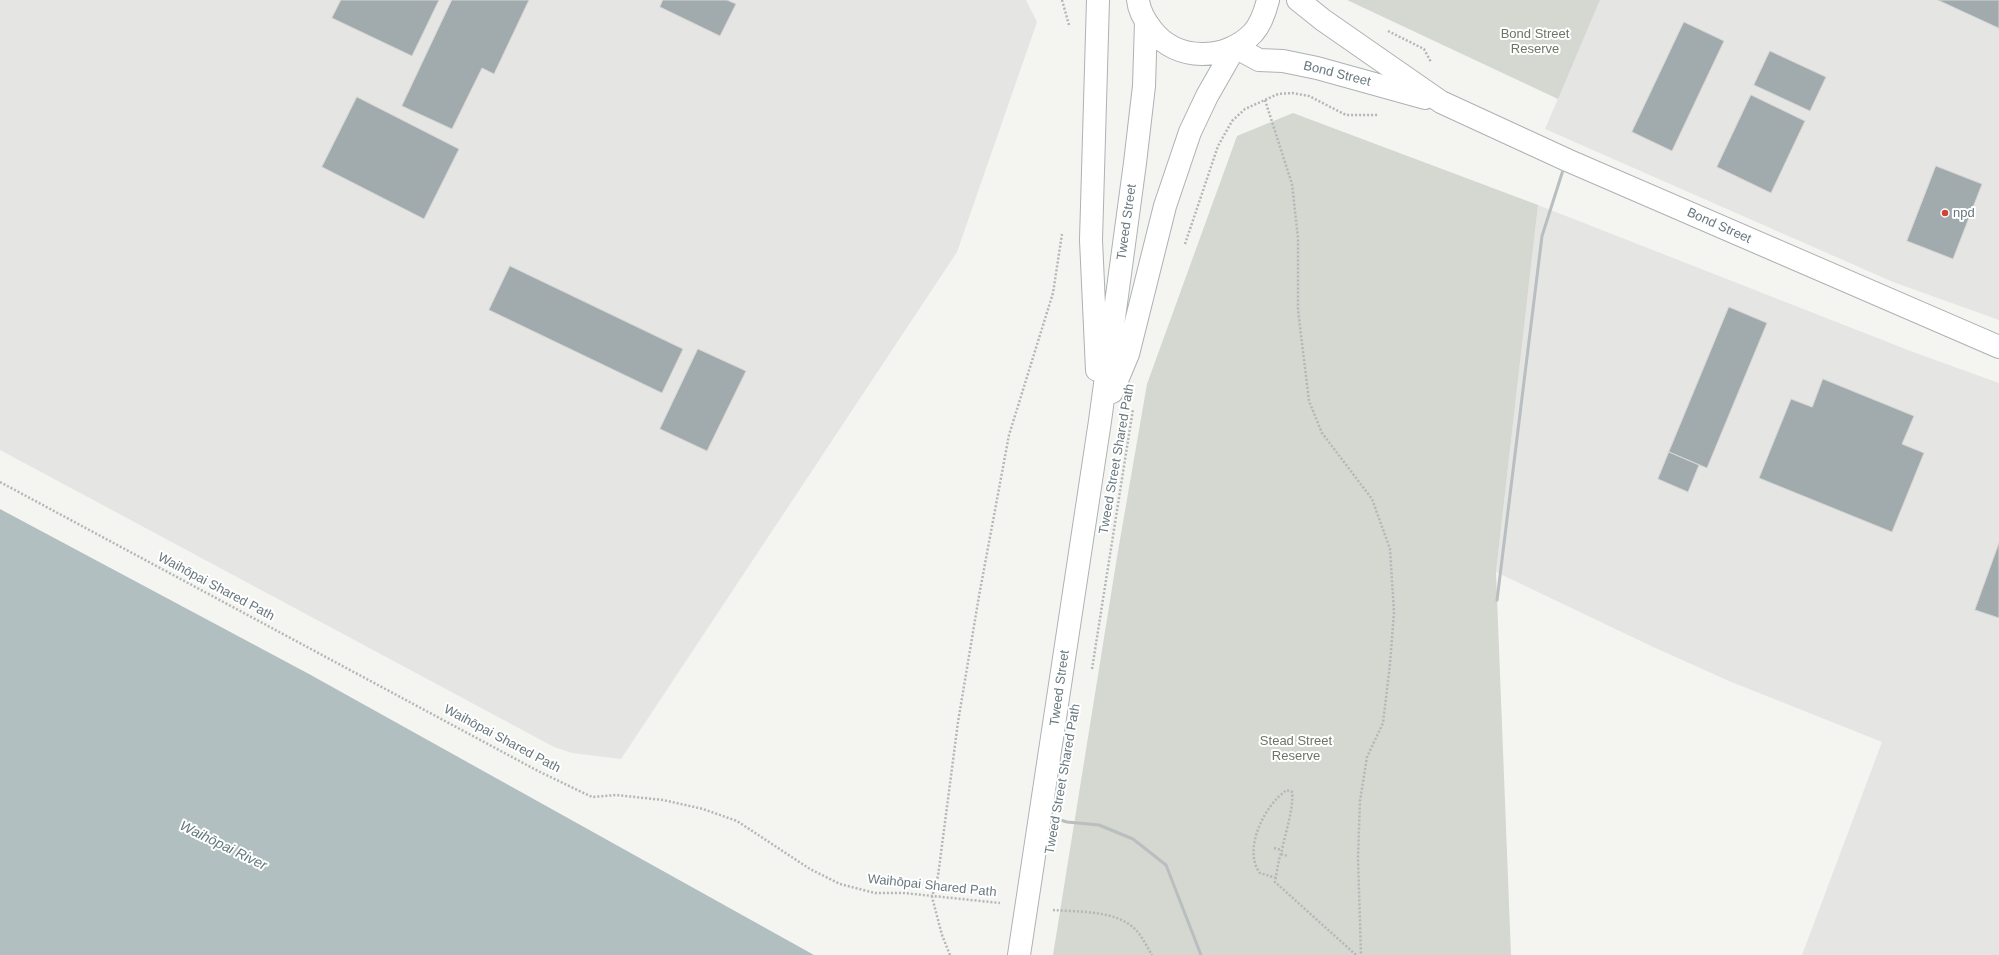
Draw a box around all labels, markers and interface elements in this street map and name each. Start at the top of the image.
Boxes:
park label: Bond Street Reserve [1501,26,1569,57]
street label: Bond Street [1302,58,1372,90]
street label: Tweed Street [1114,183,1140,261]
street label: Bond Street [1684,205,1754,247]
place label: npd [1953,205,1975,221]
marker: npd [1940,208,1950,218]
street label: Tweed Street Shared Path [1096,383,1138,535]
street label: Waihōpai Shared Path [155,550,277,624]
street label: Tweed Street [1047,649,1073,727]
street label: Waihōpai Shared Path [441,702,563,776]
street label: Tweed Street Shared Path [1042,703,1084,855]
park label: Stead Street Reserve [1260,733,1332,764]
water label: Waihōpai River [177,818,269,874]
street label: Waihōpai Shared Path [867,871,997,901]

